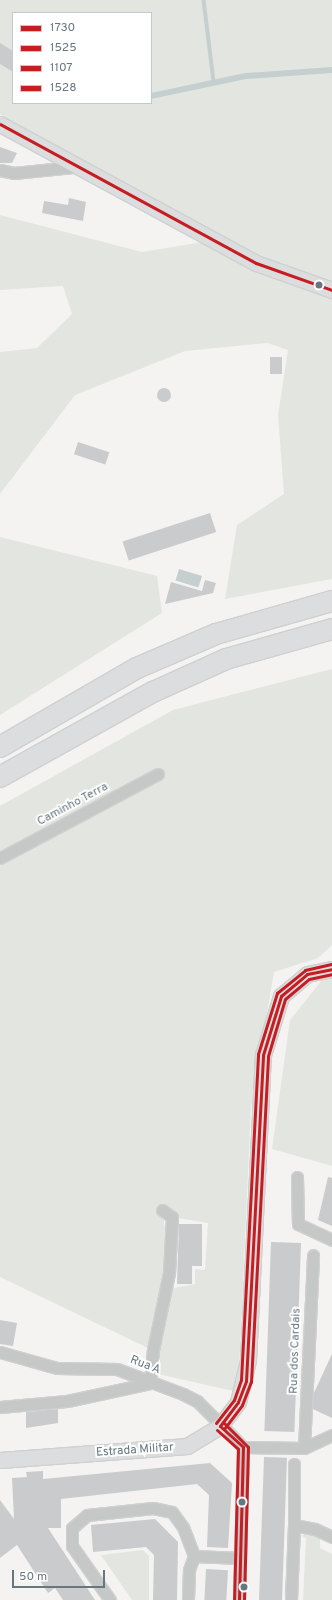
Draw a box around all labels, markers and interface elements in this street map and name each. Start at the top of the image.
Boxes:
legend [12,12,152,104]
text: 1730 [50,20,75,36]
text: 1525 [50,40,77,56]
text: 1107 [50,60,73,76]
text: 1528 [50,80,77,96]
unlabelled marker [314,280,324,290]
street label: Caminho Terra [35,780,111,830]
street label: Rua dos Cardais [287,1308,305,1394]
street label: Rua A [128,1354,162,1378]
street label: Estrada Militar [96,1441,174,1461]
unlabelled marker [237,1497,247,1507]
scale bar [14,1562,107,1588]
text: 50 m [19,1569,47,1585]
unlabelled marker [239,1582,249,1592]

